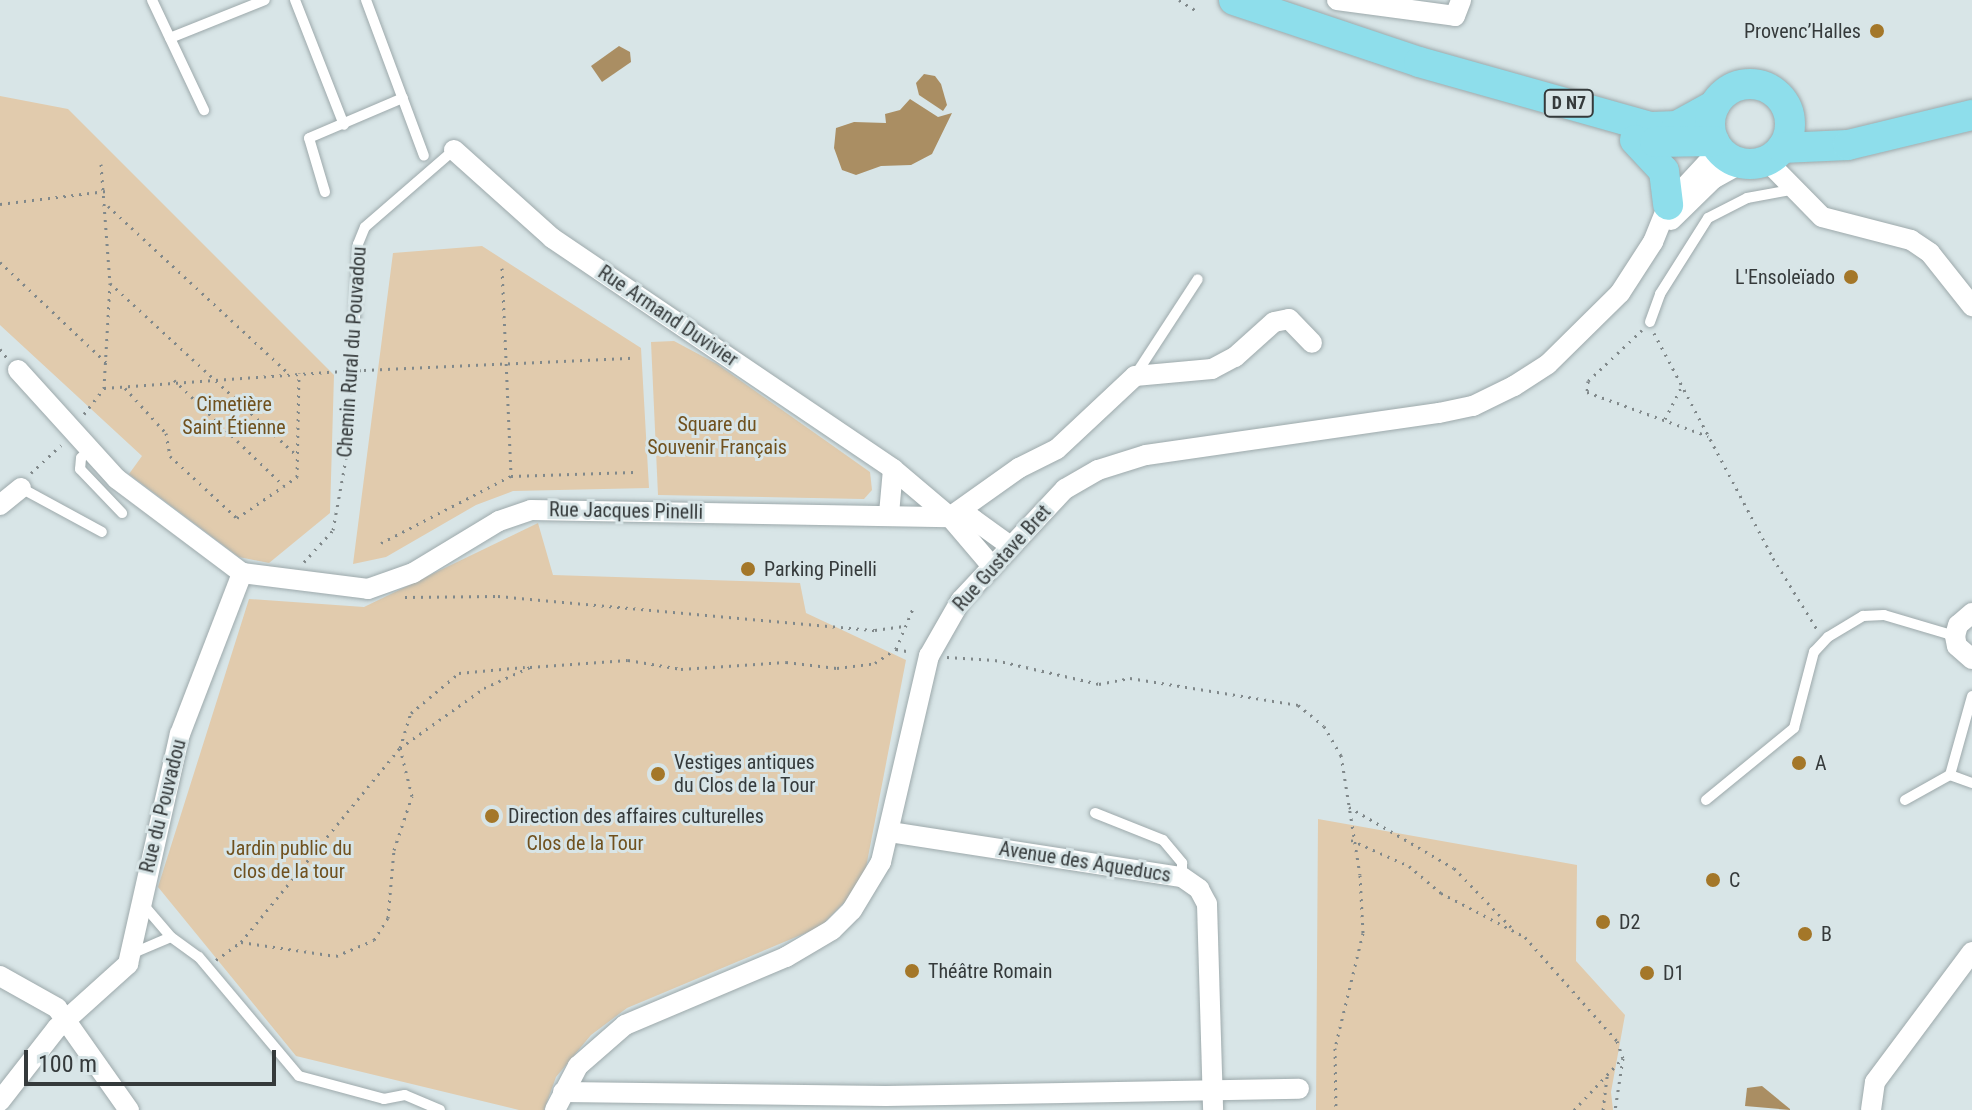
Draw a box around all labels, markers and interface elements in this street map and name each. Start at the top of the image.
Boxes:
place label: Provenc’Halles [1744,19,1861,43]
marker: Provenc’Halles [1868,22,1886,40]
road number: D N7 [1543,89,1595,117]
street label: Chemin Rural du Pouvadou [333,246,371,458]
street label: Rue Armand Duvivier [593,260,743,372]
place label: L'Ensoleïado [1735,265,1835,289]
marker: L'Ensoleïado [1842,268,1860,286]
park label: Cimetière Saint Étienne [182,392,286,439]
park label: Square du Souvenir Français [647,413,787,460]
street label: Rue Jacques Pinelli [549,498,703,524]
street label: Rue Gustave Bret [948,500,1056,616]
place label: Parking Pinelli [764,557,877,581]
marker: Parking Pinelli [739,560,757,578]
street label: Rue du Pouvadou [135,737,191,875]
place label: Vestiges antiques du Clos de la Tour [674,750,816,797]
place label: A [1815,751,1827,775]
marker: A [1790,754,1808,772]
marker: Vestiges antiques du Clos de la Tour [649,765,667,783]
place label: Direction des affaires culturelles [508,804,764,828]
marker: Direction des affaires culturelles [483,807,501,825]
park label: Clos de la Tour [526,831,644,855]
park label: Jardin public du clos de la tour [226,836,352,883]
street label: Avenue des Aqueducs [997,837,1173,887]
place label: C [1729,868,1740,892]
marker: C [1704,871,1722,889]
place label: D2 [1619,910,1640,934]
marker: D2 [1594,913,1612,931]
place label: B [1821,922,1832,946]
marker: B [1796,925,1814,943]
place label: Théâtre Romain [928,959,1052,983]
place label: D1 [1663,961,1684,985]
marker: Théâtre Romain [903,962,921,980]
marker: D1 [1638,964,1656,982]
scale bar [28,1034,280,1084]
text: 100 m [38,1050,97,1078]

